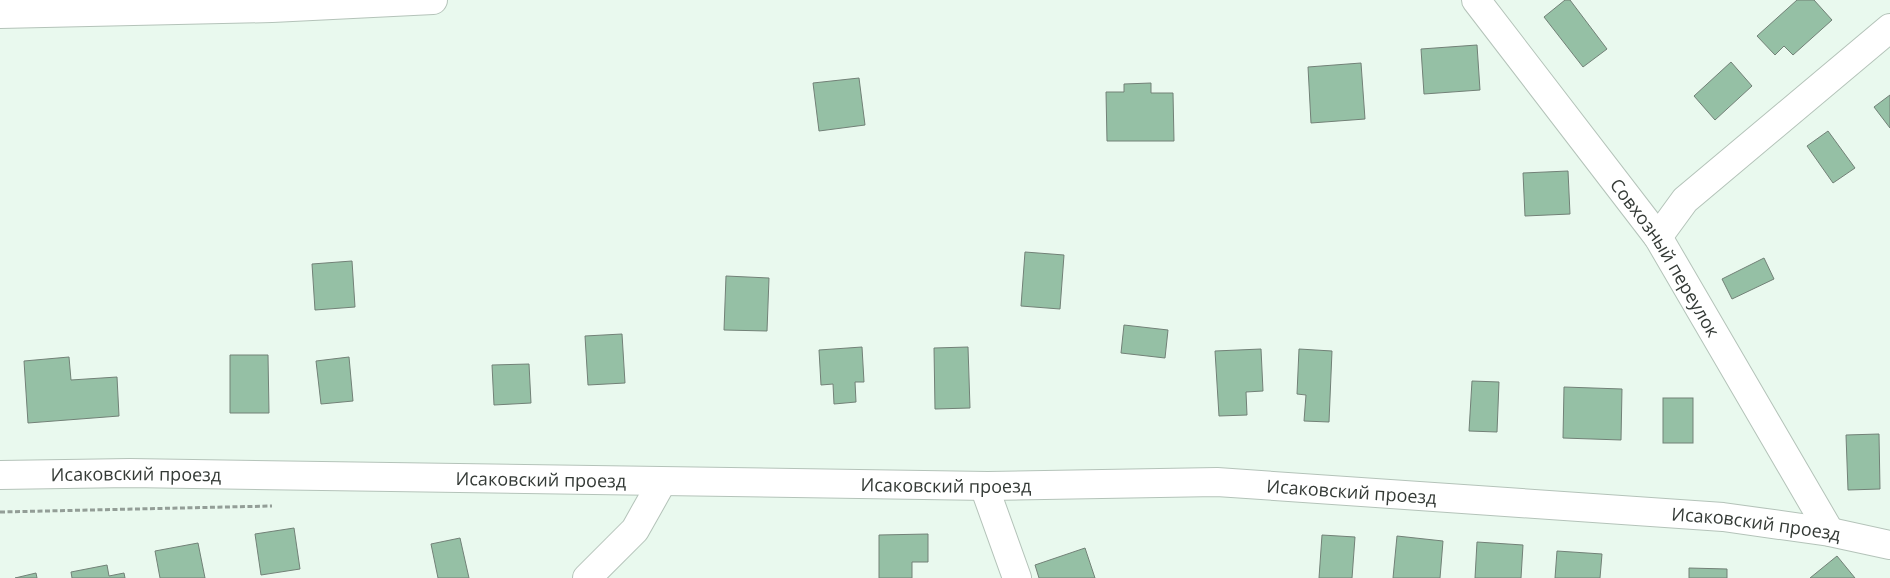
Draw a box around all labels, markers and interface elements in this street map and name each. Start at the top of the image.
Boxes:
street label: Совхозный переулок [1605,173,1726,342]
street label: Исаковский проезд [51,461,221,486]
street label: Исаковский проезд [455,466,626,493]
street label: Исаковский проезд [860,472,1031,498]
street label: Исаковский проезд [1266,473,1437,509]
street label: Исаковский проезд [1671,501,1843,546]

